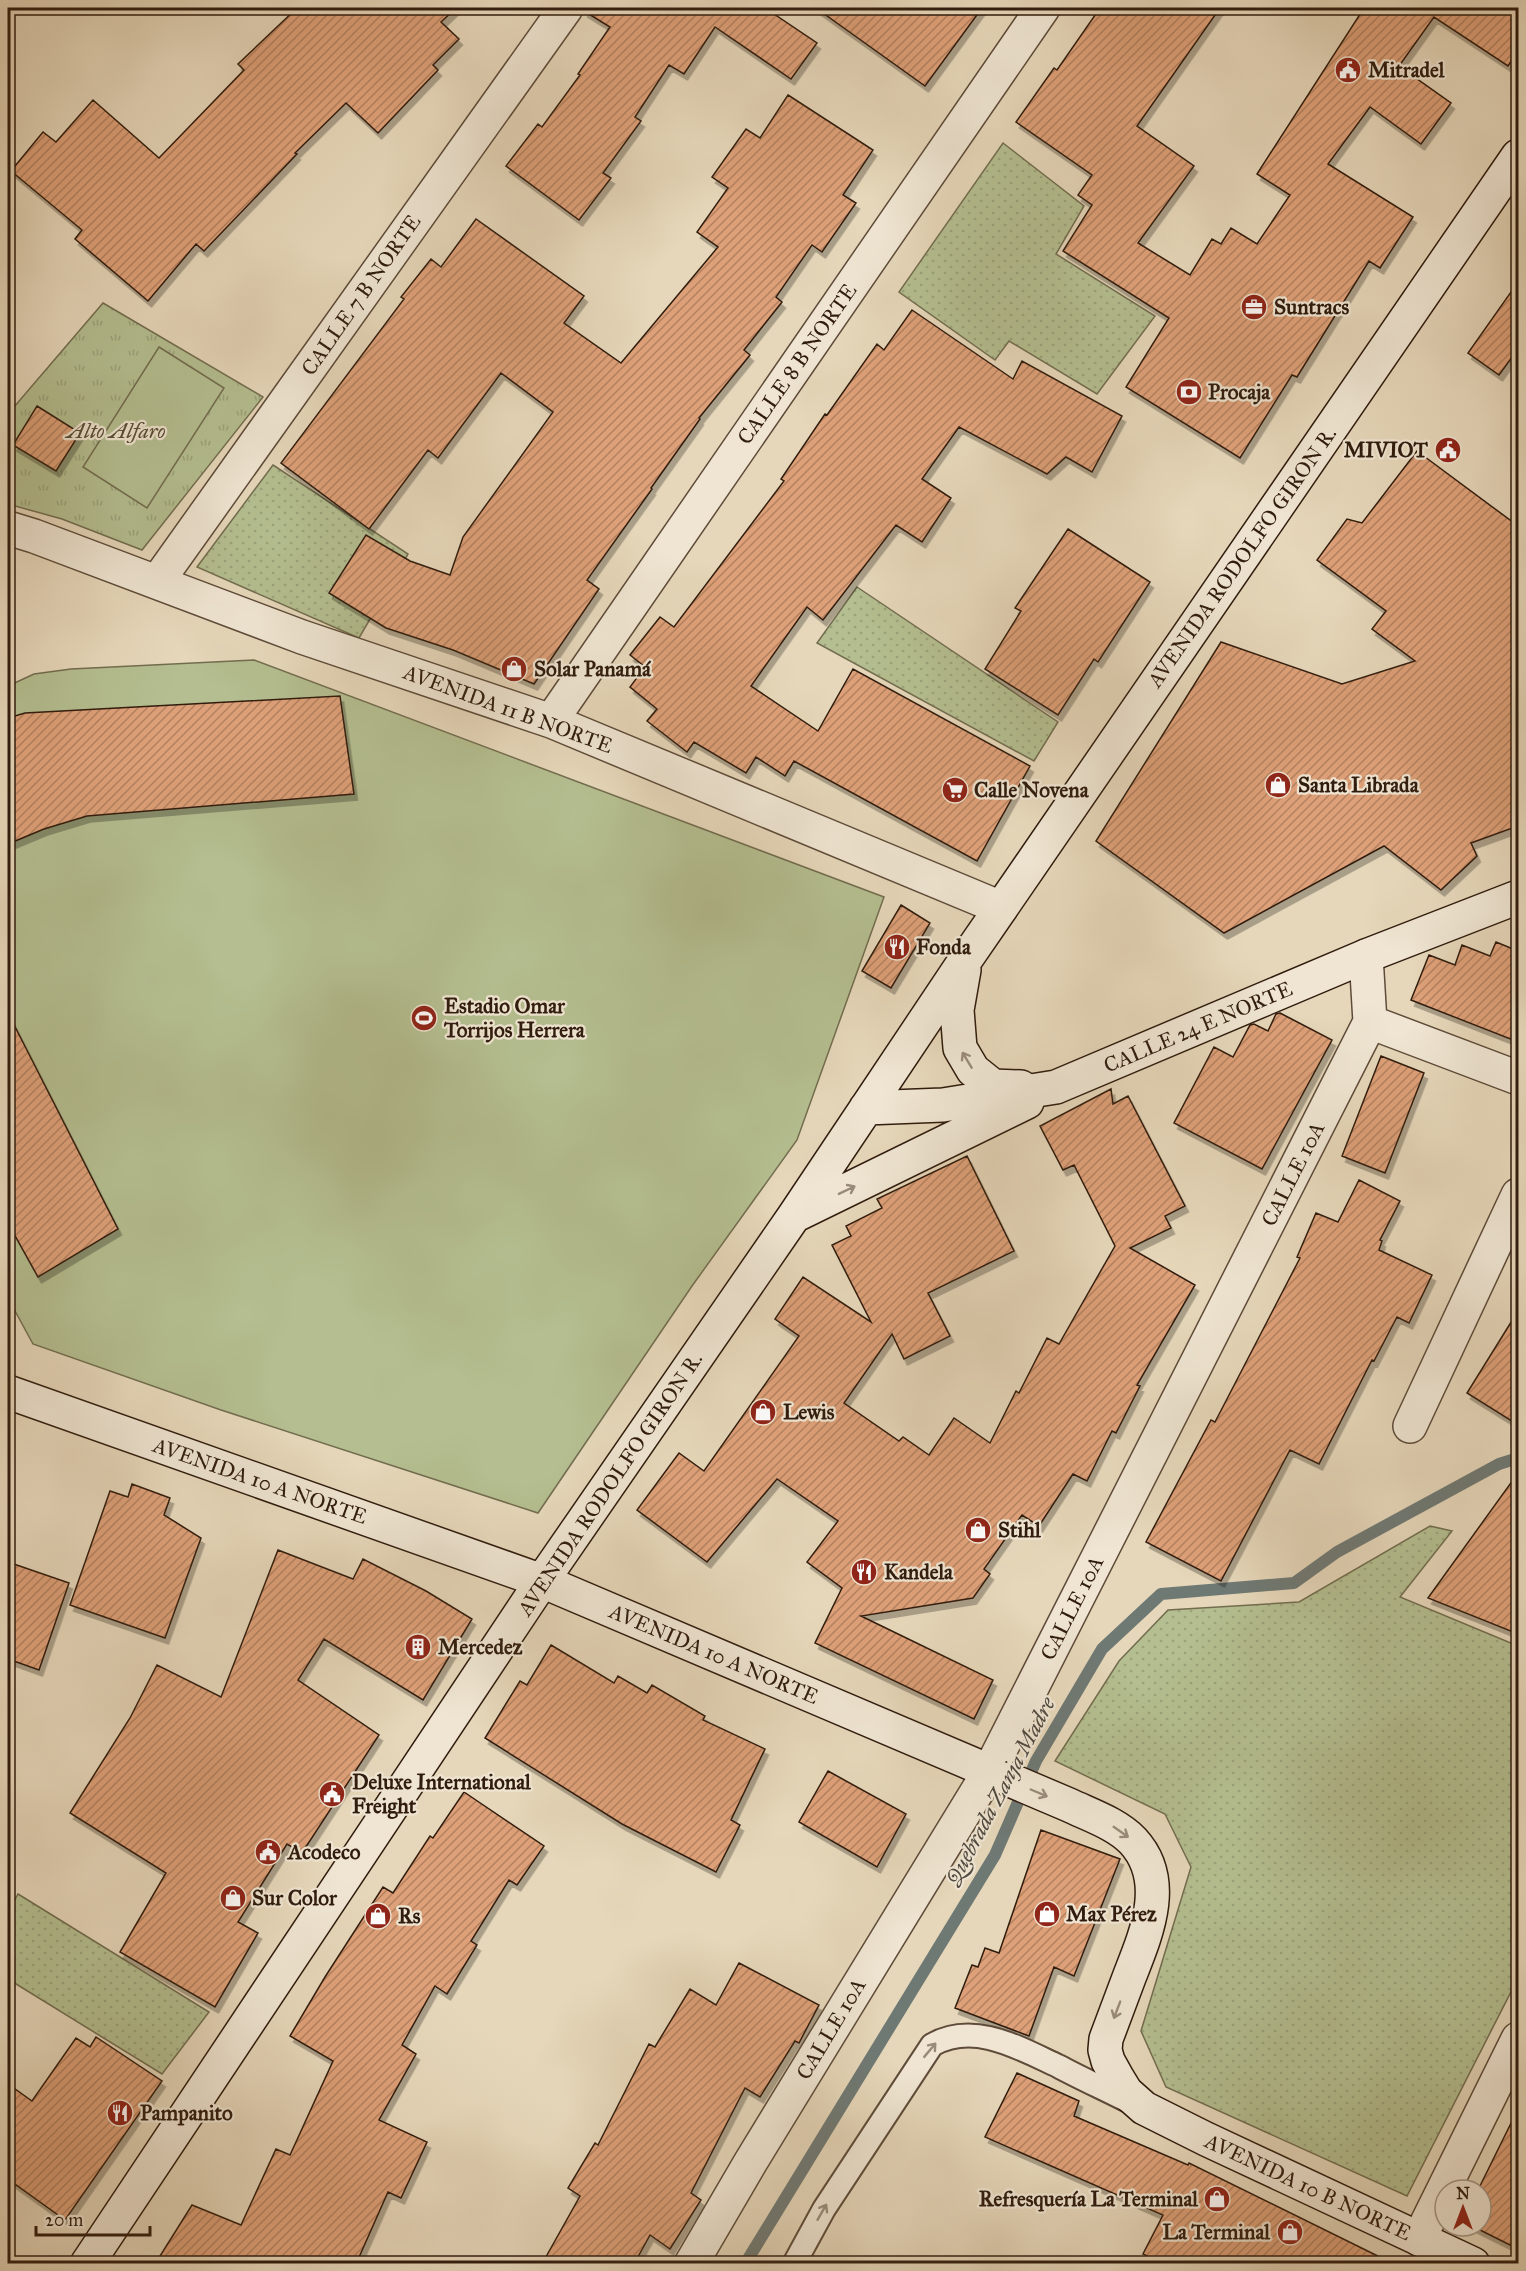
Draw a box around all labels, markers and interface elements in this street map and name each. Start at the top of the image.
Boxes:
public building icon: Mitradel [1333,55,1363,85]
place label: Mitradel [1368,57,1446,83]
street label: CALLE 7 B NORTE [296,210,426,380]
street label: CALLE 8 B NORTE [732,279,862,449]
office icon: Suntracs [1239,292,1269,322]
place label: Suntracs [1274,294,1350,320]
bank icon: Procaja [1174,377,1204,407]
place label: Procaja [1208,379,1271,405]
park label: Alto Alfaro [65,418,165,444]
street label: AVENIDA RODOLFO GIRON R. [1141,422,1342,693]
public building icon: MIVIOT [1433,435,1463,465]
place label: MIVIOT [1344,437,1429,463]
shop icon: Solar Panamá [499,654,529,684]
place label: Solar Panamá [534,656,652,682]
street label: AVENIDA 11 B NORTE [399,659,616,759]
shop icon: Santa Librada [1263,770,1293,800]
place label: Santa Librada [1298,772,1420,798]
supermarket icon: Calle Novena [940,775,970,805]
place label: Calle Novena [974,777,1090,803]
restaurant icon: Fonda [882,932,912,962]
place label: Fonda [916,934,972,960]
street label: CALLE 24 E NORTE [1100,975,1296,1079]
place label: Estadio Omar Torrijos Herrera [443,993,586,1043]
sports icon: Estadio Omar Torrijos Herrera [409,1003,439,1033]
one-way arrow [961,1052,973,1069]
street label: CALLE 10A [1256,1117,1330,1231]
one-way arrow [837,1184,855,1195]
street label: AVENIDA RODOLFO GIRON R. [511,1347,708,1622]
shop icon: Lewis [748,1397,778,1427]
place label: Lewis [783,1399,835,1425]
street label: AVENIDA 10 A NORTE [149,1432,370,1530]
shop icon: Stihl [963,1515,993,1545]
place label: Stihl [998,1517,1042,1543]
street label: CALLE 10A [1035,1551,1109,1665]
restaurant icon: Kandela [849,1557,879,1587]
place label: Kandela [884,1559,954,1585]
street label: AVENIDA 10 A NORTE [605,1598,823,1710]
building icon: Mercedez [403,1632,433,1662]
place label: Mercedez [438,1634,523,1660]
water label: Quebrada Zanja Madre [939,1692,1061,1890]
place label: Deluxe International Freight [352,1769,532,1819]
public building icon: Deluxe International Freight [317,1779,347,1809]
one-way arrow [1029,1787,1047,1799]
one-way arrow [1112,1826,1128,1838]
public building icon: Acodeco [253,1837,283,1867]
place label: Acodeco [286,1839,361,1865]
shop icon: Sur Color [218,1883,248,1913]
place label: Sur Color [252,1885,338,1911]
shop icon: Max Pérez [1032,1899,1062,1929]
shop icon: Rs [363,1901,393,1931]
place label: Max Pérez [1066,1901,1157,1927]
place label: Rs [398,1903,421,1929]
street label: CALLE 10A [791,1974,871,2084]
one-way arrow [1111,2000,1122,2019]
one-way arrow [923,2042,936,2058]
restaurant icon: Pampanito [105,2098,135,2128]
place label: Pampanito [140,2100,233,2126]
street label: AVENIDA 10 B NORTE [1200,2127,1415,2246]
north arrow [1433,2178,1493,2238]
shop icon: Refresquería La Terminal [1202,2184,1232,2214]
text: N [1456,2184,1470,2203]
place label: Refresquería La Terminal [979,2186,1199,2212]
scale bar [36,2199,150,2237]
one-way arrow [816,2204,828,2221]
text: 20 m [45,2209,83,2231]
shop icon: La Terminal [1275,2217,1305,2247]
place label: La Terminal [1162,2219,1271,2245]

